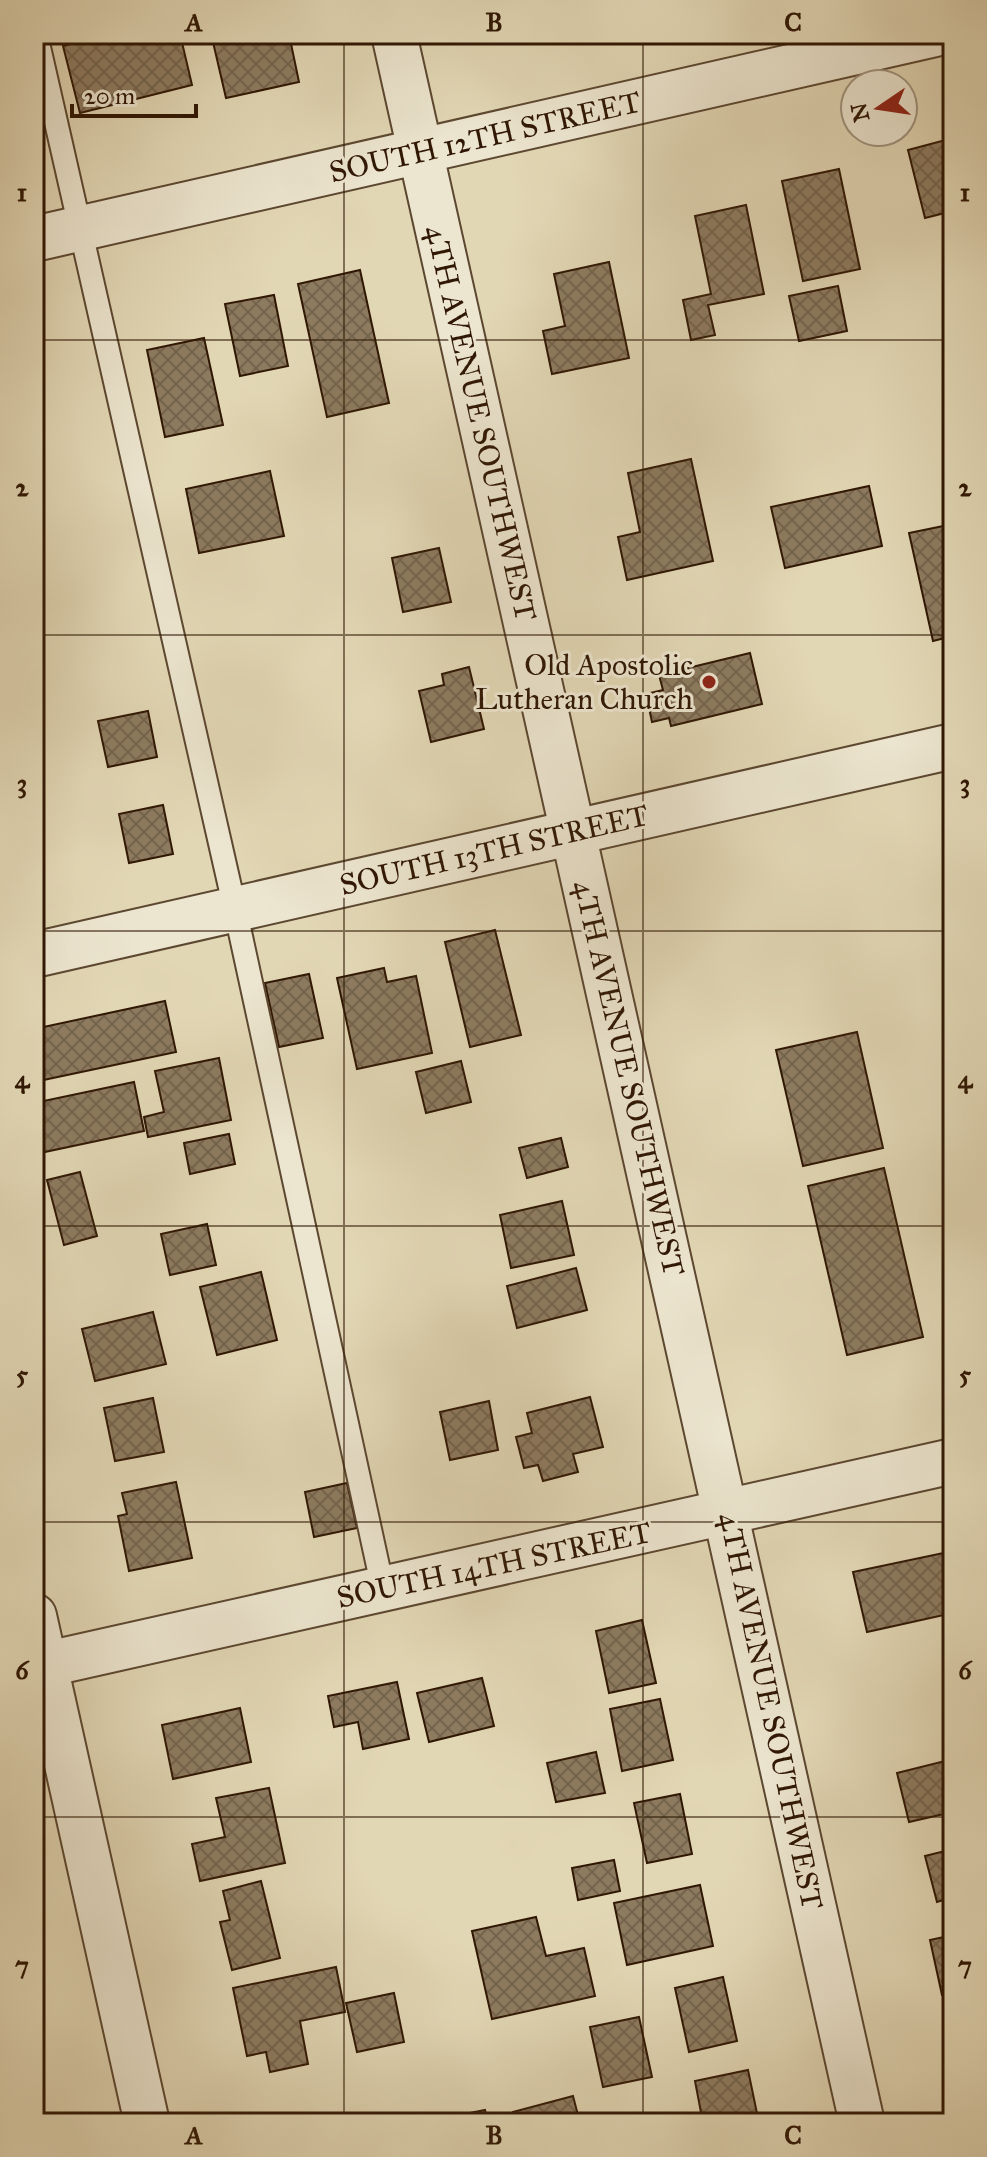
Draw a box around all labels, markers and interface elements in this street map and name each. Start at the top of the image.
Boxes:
text: A [183,6,203,38]
text: B [485,6,503,38]
text: C [784,6,802,38]
scale bar [72,68,196,118]
north arrow [839,68,919,148]
text: 20 m [84,81,135,111]
street label: SOUTH 12TH STREET [326,84,644,190]
text: N [845,100,875,125]
text: 1 [17,176,27,208]
text: 1 [960,176,970,208]
street label: 4TH AVENUE SOUTHWEST [418,222,544,624]
text: 2 [16,471,30,503]
text: 2 [959,471,973,503]
place label: Old Apostolic Lutheran Church [475,647,693,717]
marker: Old Apostolic Lutheran Church [700,673,718,691]
text: 3 [17,767,27,799]
text: 3 [960,767,970,799]
street label: SOUTH 13TH STREET [336,797,652,903]
street label: 4TH AVENUE SOUTHWEST [566,877,692,1279]
text: 4 [15,1063,31,1095]
text: 4 [958,1063,974,1095]
text: 5 [16,1358,29,1390]
text: 5 [959,1358,972,1390]
street label: 4TH AVENUE SOUTHWEST [711,1509,831,1913]
street label: SOUTH 14TH STREET [334,1514,654,1616]
text: 6 [15,1654,30,1686]
text: 6 [958,1654,973,1686]
text: 7 [15,1949,29,1981]
text: 7 [958,1949,972,1981]
text: A [183,2119,203,2151]
text: B [485,2119,503,2151]
text: C [784,2119,802,2151]

